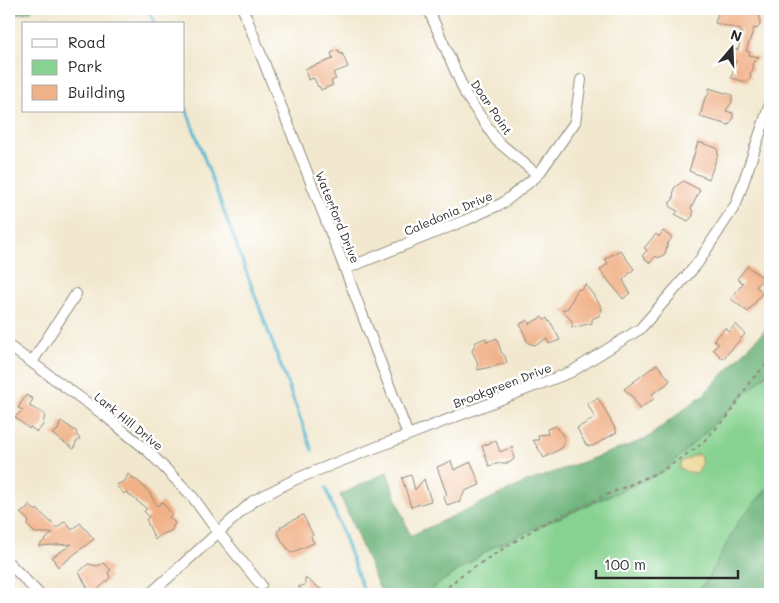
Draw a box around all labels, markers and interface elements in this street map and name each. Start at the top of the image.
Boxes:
legend [22,22,185,112]
north arrow [706,22,756,72]
text: N [728,25,745,46]
text: Road [68,32,105,52]
text: Park [68,56,102,76]
street label: Doar Point [468,77,516,137]
text: Building [68,82,125,102]
street label: Waterford Drive [312,169,364,265]
street label: Caledonia Drive [401,187,495,239]
street label: Brookgreen Drive [451,359,553,411]
street label: Lark Hill Drive [91,388,167,454]
scale bar [596,548,739,580]
text: 100 m [604,554,646,574]

